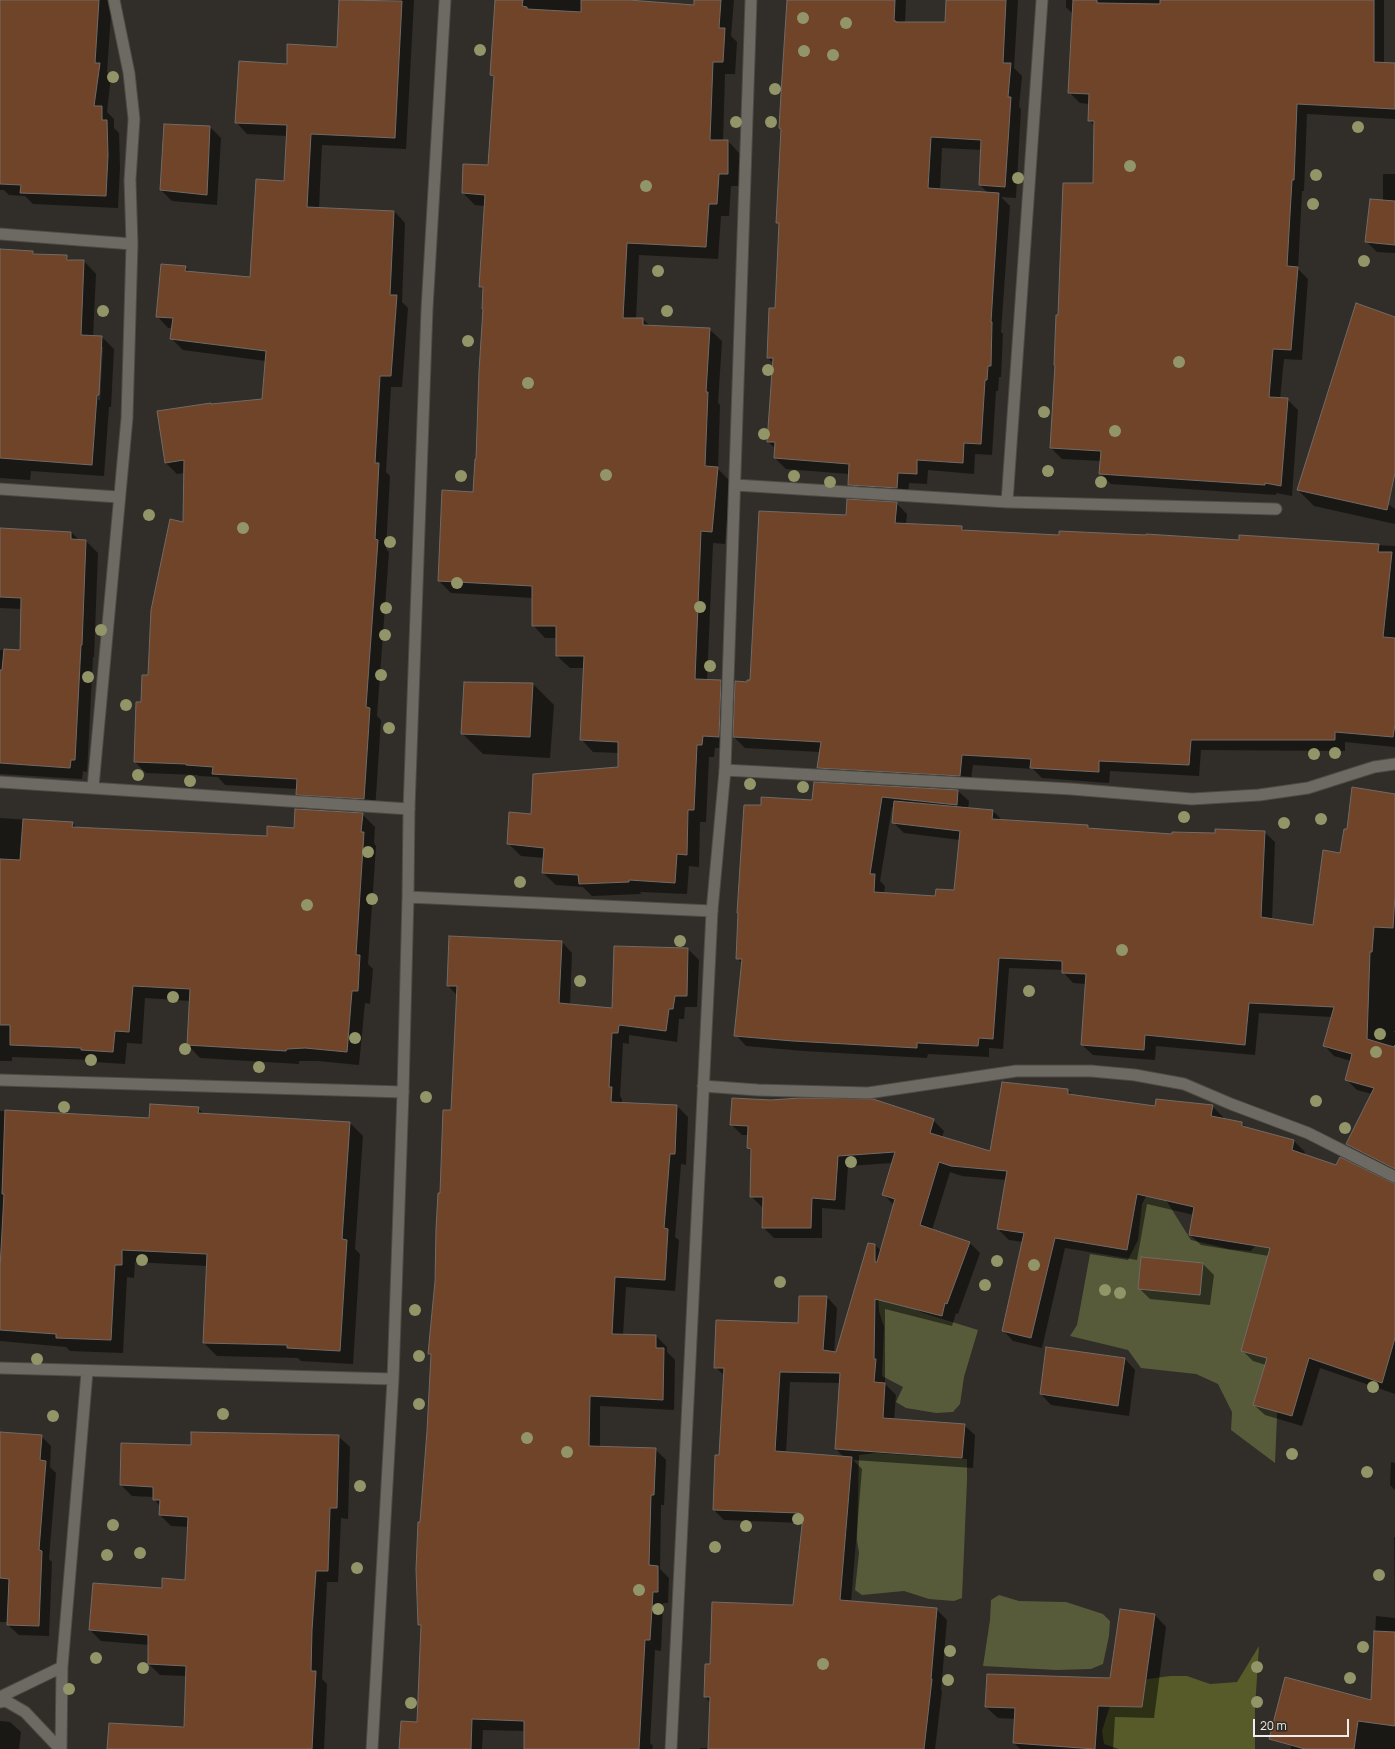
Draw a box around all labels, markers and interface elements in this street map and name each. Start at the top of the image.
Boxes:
scale bar [1255,1711,1351,1737]
text: 20 m [1260,1717,1287,1734]

